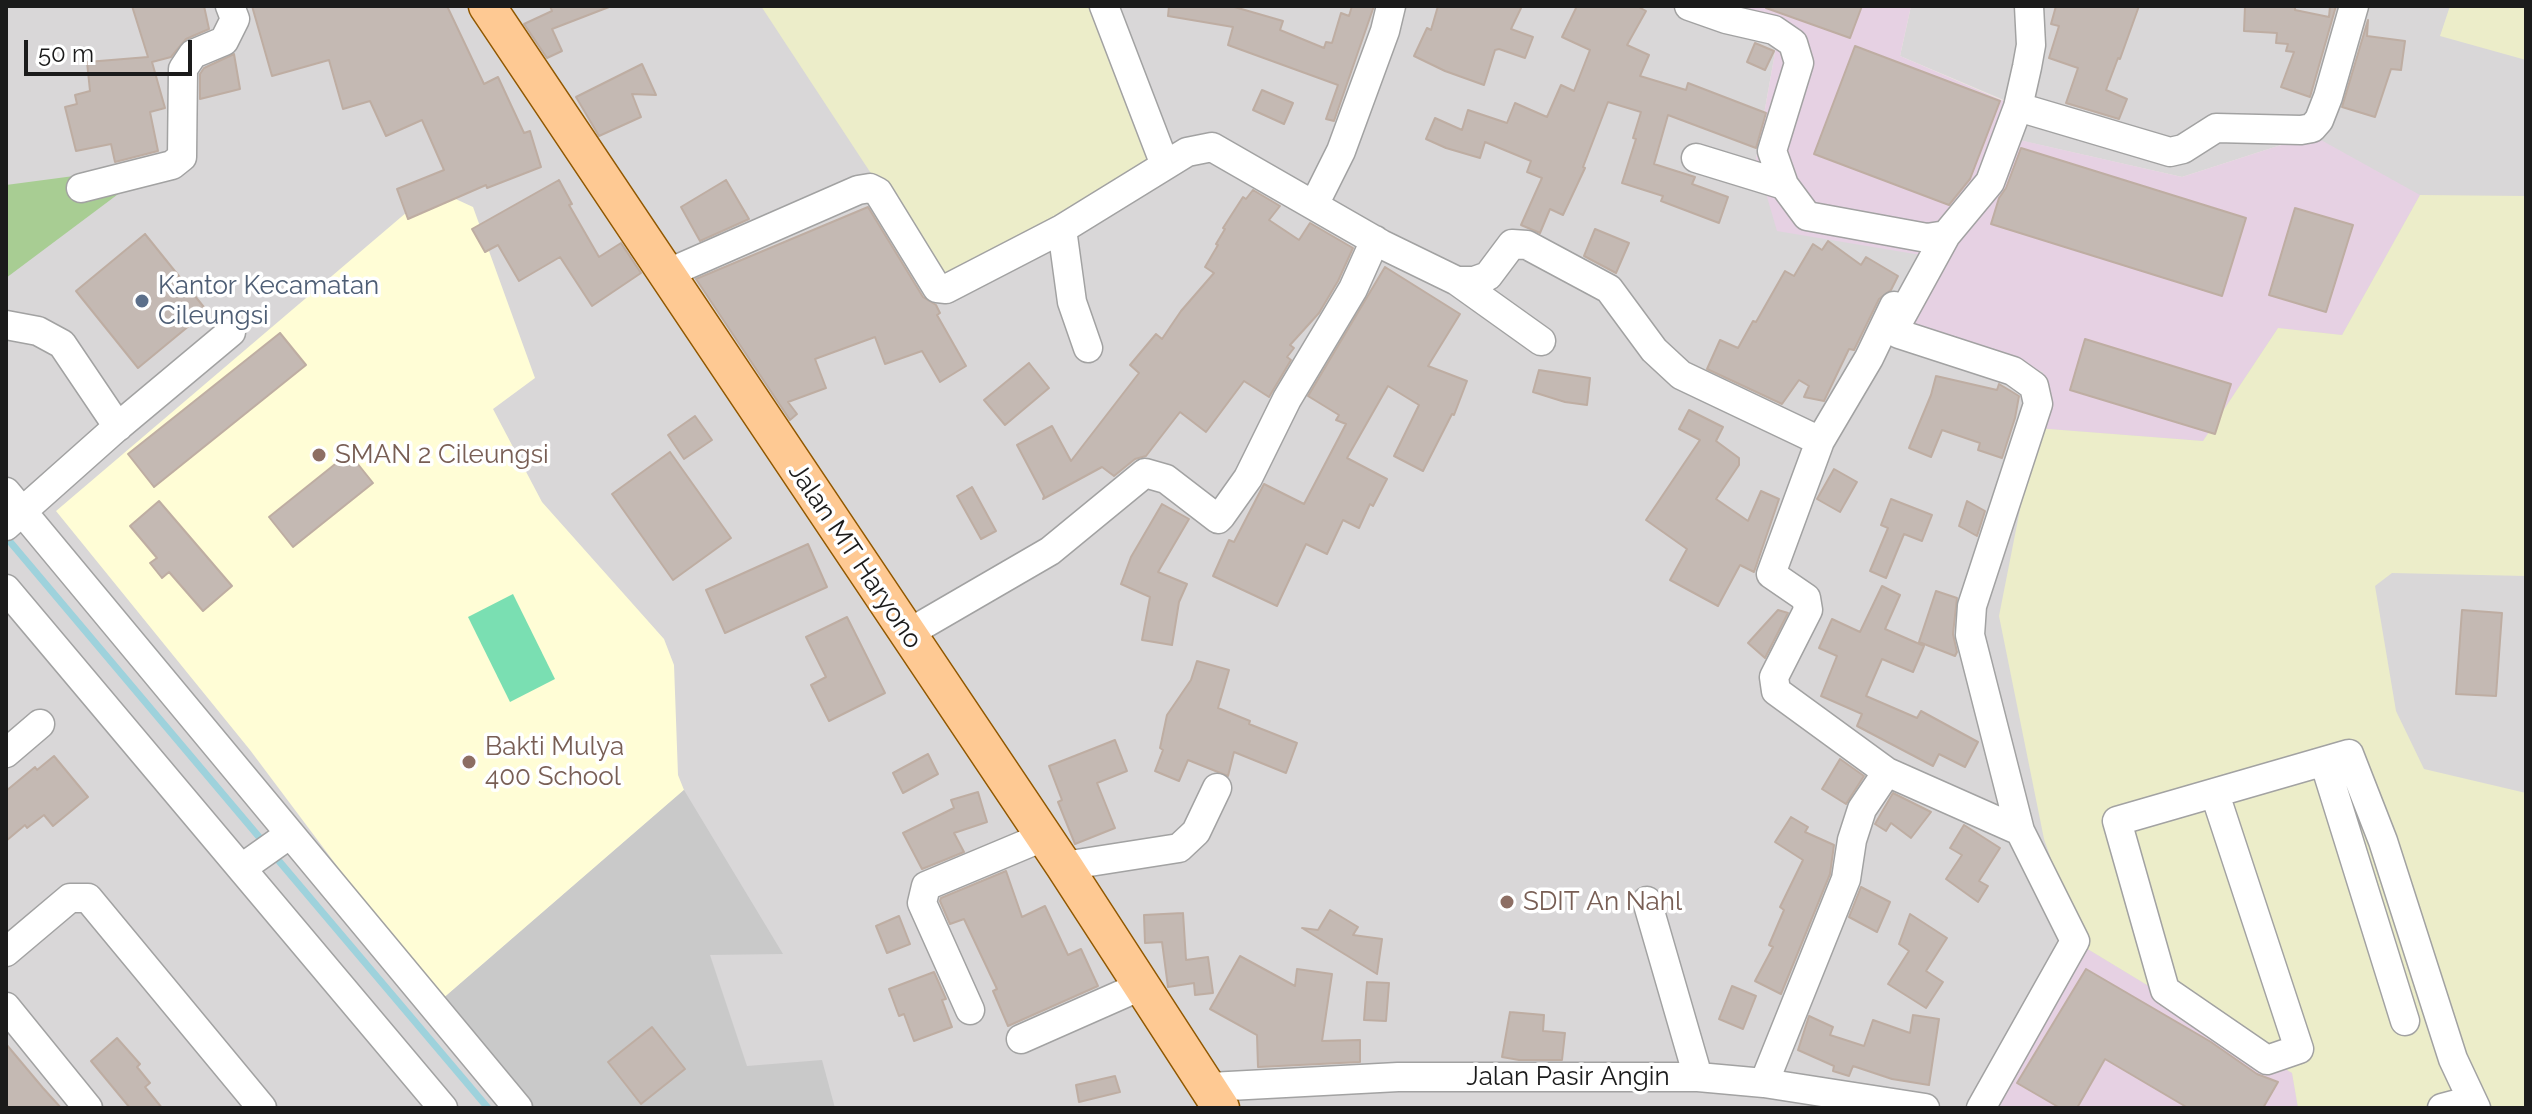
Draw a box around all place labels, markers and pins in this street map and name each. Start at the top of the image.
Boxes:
place label: Kantor Kecamatan Cileungsi [158,270,379,332]
marker: Kantor Kecamatan Cileungsi [133,292,151,310]
place label: SMAN 2 Cileungsi [335,439,549,471]
marker: SMAN 2 Cileungsi [310,446,328,464]
place label: Bakti Mulya 400 School [485,731,624,792]
marker: Bakti Mulya 400 School [460,753,478,771]
place label: SDIT An Nahl [1523,886,1682,918]
marker: SDIT An Nahl [1498,893,1516,911]

